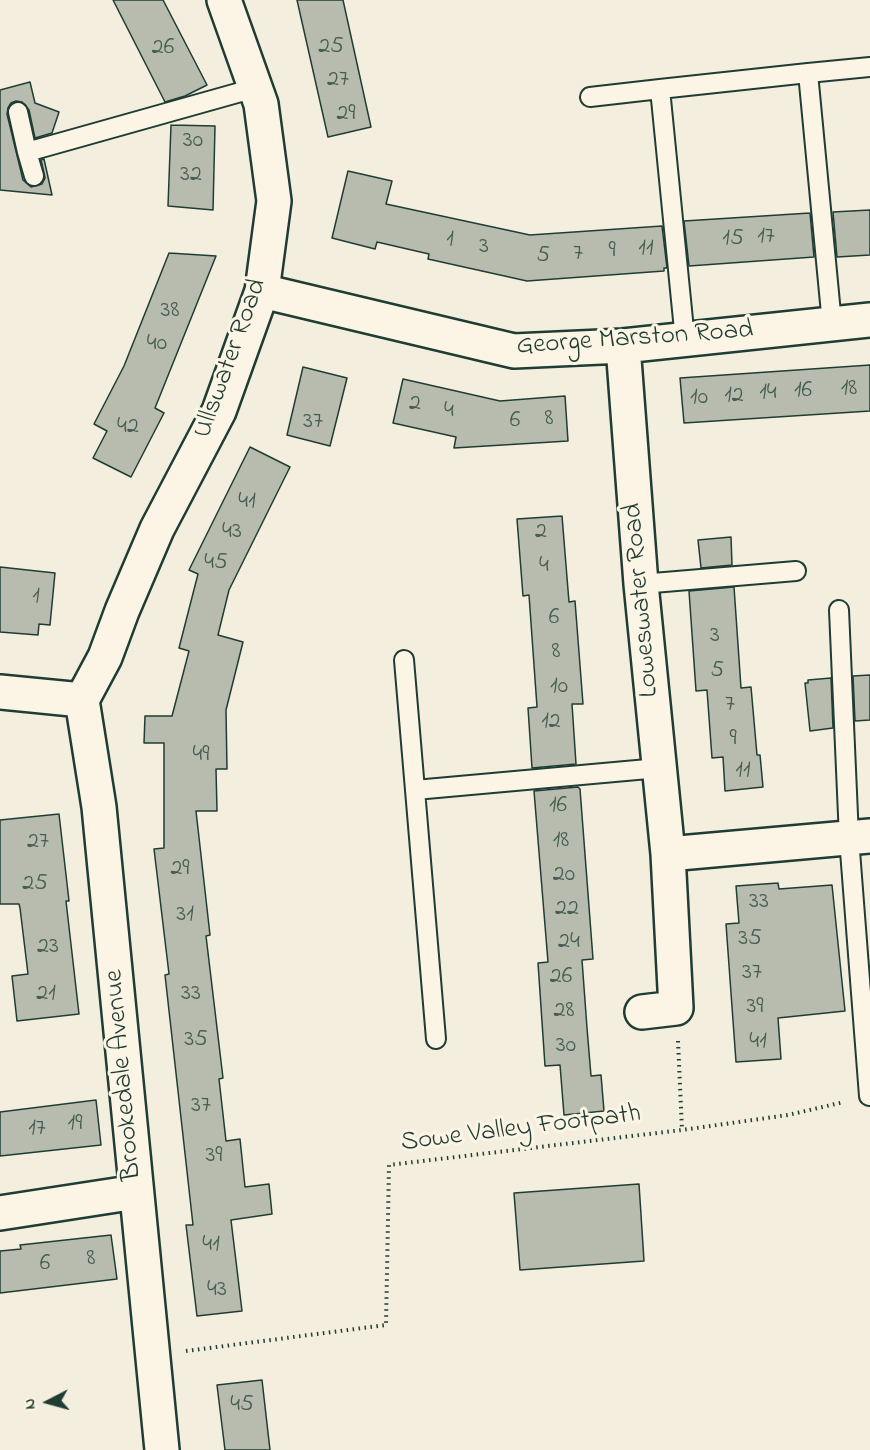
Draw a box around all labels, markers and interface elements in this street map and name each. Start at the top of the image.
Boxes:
house number: 25 [318,34,344,62]
house number: 26 [152,35,174,63]
house number: 27 [327,67,349,95]
house number: 29 [336,101,356,129]
house number: 30 [183,128,203,156]
house number: 32 [180,162,202,190]
house number: 17 [757,224,775,252]
house number: 15 [722,226,744,254]
house number: 1 [446,227,454,255]
house number: 3 [479,234,489,262]
house number: 11 [638,236,654,264]
house number: 9 [608,238,616,266]
house number: 7 [573,241,583,269]
house number: 5 [536,243,550,271]
street label: Ullswater Road [188,275,276,443]
house number: 38 [161,298,179,326]
street label: George Marston Road [515,316,755,364]
house number: 40 [147,331,167,359]
house number: 18 [841,376,857,404]
house number: 16 [794,378,812,406]
house number: 14 [759,380,777,408]
house number: 12 [724,383,744,411]
house number: 10 [690,385,708,413]
house number: 2 [409,391,421,419]
house number: 4 [444,398,454,426]
house number: 8 [545,406,553,434]
house number: 6 [510,408,520,436]
house number: 37 [303,409,323,437]
house number: 42 [117,414,139,442]
house number: 41 [238,489,256,517]
street label: Loweswater Road [618,502,668,698]
house number: 43 [222,519,242,547]
house number: 2 [535,519,547,547]
house number: 45 [204,550,228,578]
house number: 4 [539,553,549,581]
house number: 1 [32,584,40,612]
house number: 6 [549,605,559,633]
house number: 3 [710,623,720,651]
house number: 8 [552,639,560,667]
house number: 5 [710,658,724,686]
house number: 10 [550,674,568,702]
house number: 7 [725,692,735,720]
house number: 12 [541,709,561,737]
house number: 9 [729,726,737,754]
house number: 49 [192,742,210,770]
house number: 11 [735,758,751,786]
house number: 16 [549,793,567,821]
house number: 18 [553,828,569,856]
house number: 27 [27,829,49,857]
house number: 29 [170,856,190,884]
house number: 20 [553,862,575,890]
house number: 25 [22,871,48,899]
house number: 33 [749,889,769,917]
house number: 22 [555,896,579,924]
house number: 31 [176,902,194,930]
house number: 35 [738,926,762,954]
house number: 24 [558,929,580,957]
house number: 23 [37,934,59,962]
house number: 37 [742,960,762,988]
house number: 26 [550,964,572,992]
street label: Brookedale Avenue [100,968,150,1182]
house number: 21 [36,981,56,1009]
house number: 33 [181,981,201,1009]
house number: 39 [746,994,764,1022]
house number: 28 [554,998,574,1026]
house number: 35 [184,1027,208,1055]
house number: 41 [749,1029,767,1057]
house number: 30 [556,1033,576,1061]
house number: 37 [191,1093,211,1121]
street label: Sowe Valley Footpath [399,1099,643,1161]
house number: 19 [68,1111,82,1139]
house number: 17 [28,1116,46,1144]
house number: 39 [205,1143,223,1171]
house number: 41 [202,1232,220,1260]
house number: 8 [87,1246,95,1274]
house number: 6 [40,1251,50,1279]
house number: 43 [207,1277,227,1305]
north arrow [18,1372,78,1432]
house number: 45 [230,1392,254,1420]
text: N [18,1397,43,1411]

